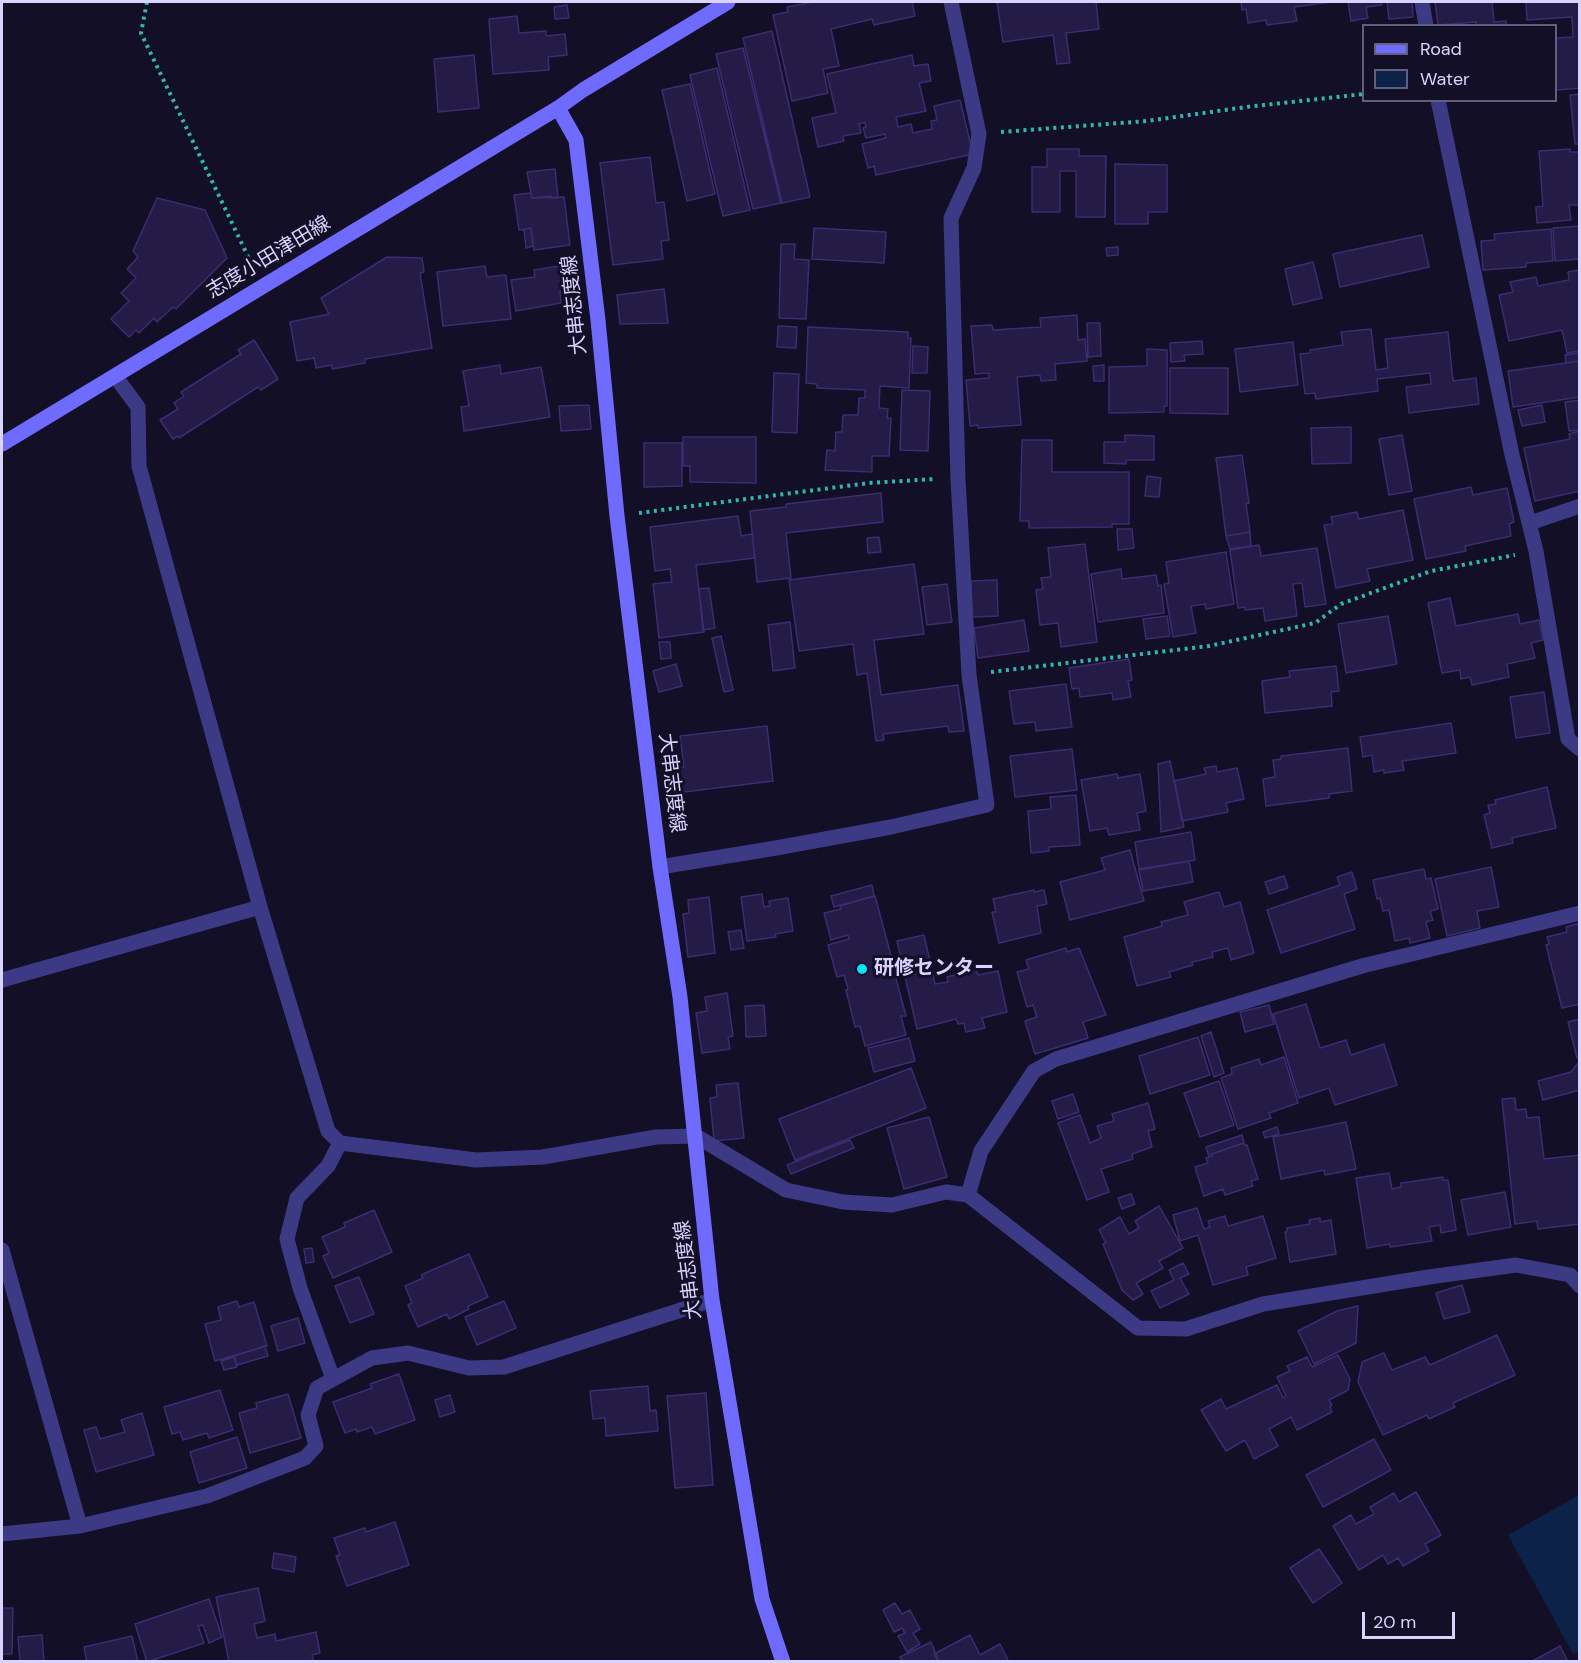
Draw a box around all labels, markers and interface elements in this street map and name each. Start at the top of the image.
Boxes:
legend [1362,24,1557,102]
text: Road [1420,37,1462,61]
text: Water [1420,67,1470,91]
street label: 志度小田津田線 [203,212,335,304]
street label: 大串志度線 [558,254,592,356]
street label: 大串志度線 [653,732,689,834]
place label: 研修センター [874,957,994,981]
marker: 研修センター [855,962,869,976]
street label: 大串志度線 [671,1219,707,1321]
scale bar [1365,1600,1458,1638]
text: 20 m [1373,1610,1416,1634]

